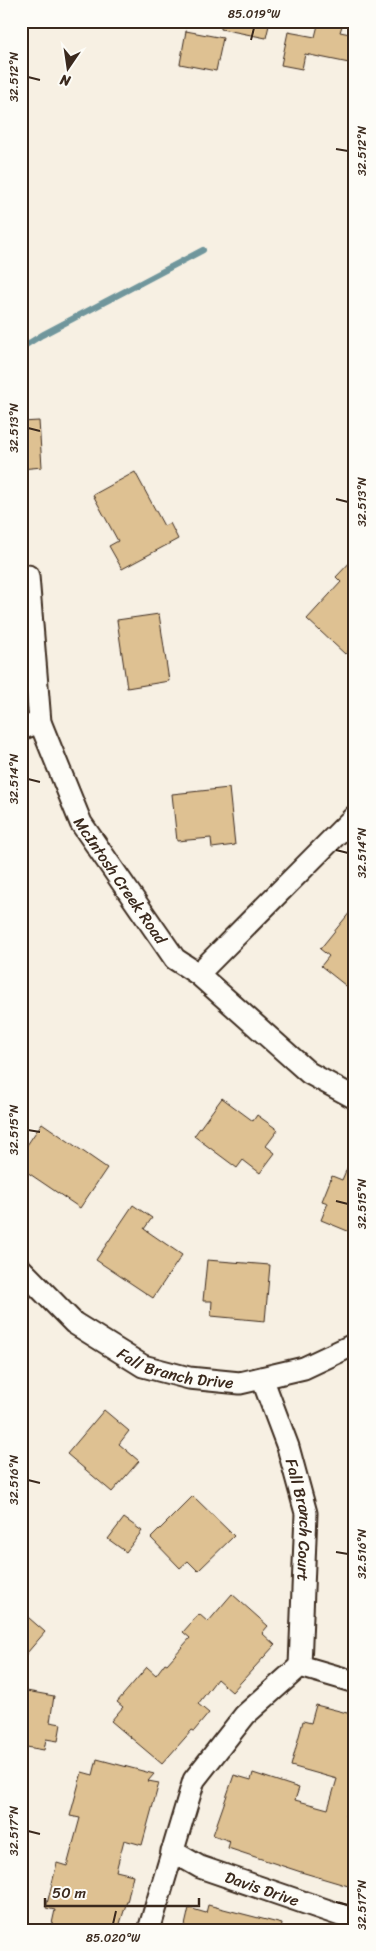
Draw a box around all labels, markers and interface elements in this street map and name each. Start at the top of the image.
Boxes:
text: 85.019°W [228,3,281,25]
north arrow [42,42,92,92]
text: 32.512°N [3,51,25,102]
text: N [57,67,74,94]
text: 32.512°N [351,125,373,176]
text: 32.513°N [3,402,25,453]
text: 32.513°N [351,476,373,527]
text: 32.514°N [3,753,25,804]
street label: McIntosh Creek Road [66,810,176,951]
text: 32.514°N [351,827,373,878]
text: 32.515°N [3,1104,25,1155]
text: 32.515°N [351,1178,373,1229]
street label: Fall Branch Drive [111,1339,235,1397]
text: 32.516°N [3,1454,25,1505]
street label: Fall Branch Court [277,1455,321,1581]
text: 32.516°N [351,1528,373,1579]
text: 32.517°N [3,1805,25,1856]
street label: Davis Drive [221,1862,303,1914]
scale bar [45,1876,199,1908]
text: 32.517°N [351,1879,373,1930]
text: 50 m [52,1880,87,1906]
text: 85.020°W [86,1927,141,1949]

